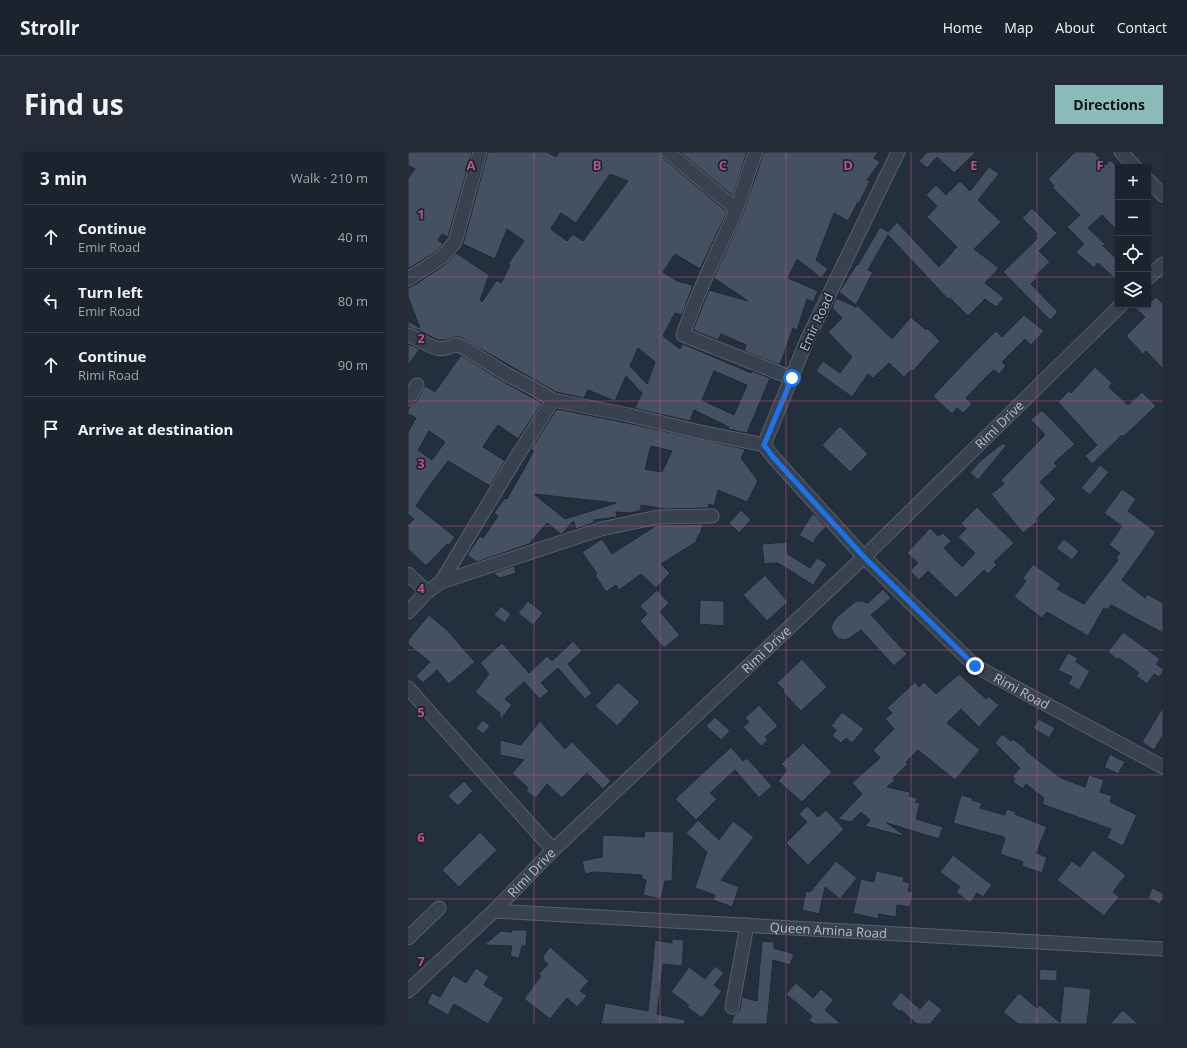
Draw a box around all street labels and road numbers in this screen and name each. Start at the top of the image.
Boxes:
street label: Emir Road [795,290,837,354]
street label: Rimi Drive [971,396,1028,453]
street label: Rimi Drive [737,622,795,677]
street label: Rimi Road [990,669,1053,713]
street label: Rimi Drive [503,844,559,901]
street label: Queen Amina Road [769,918,888,942]

